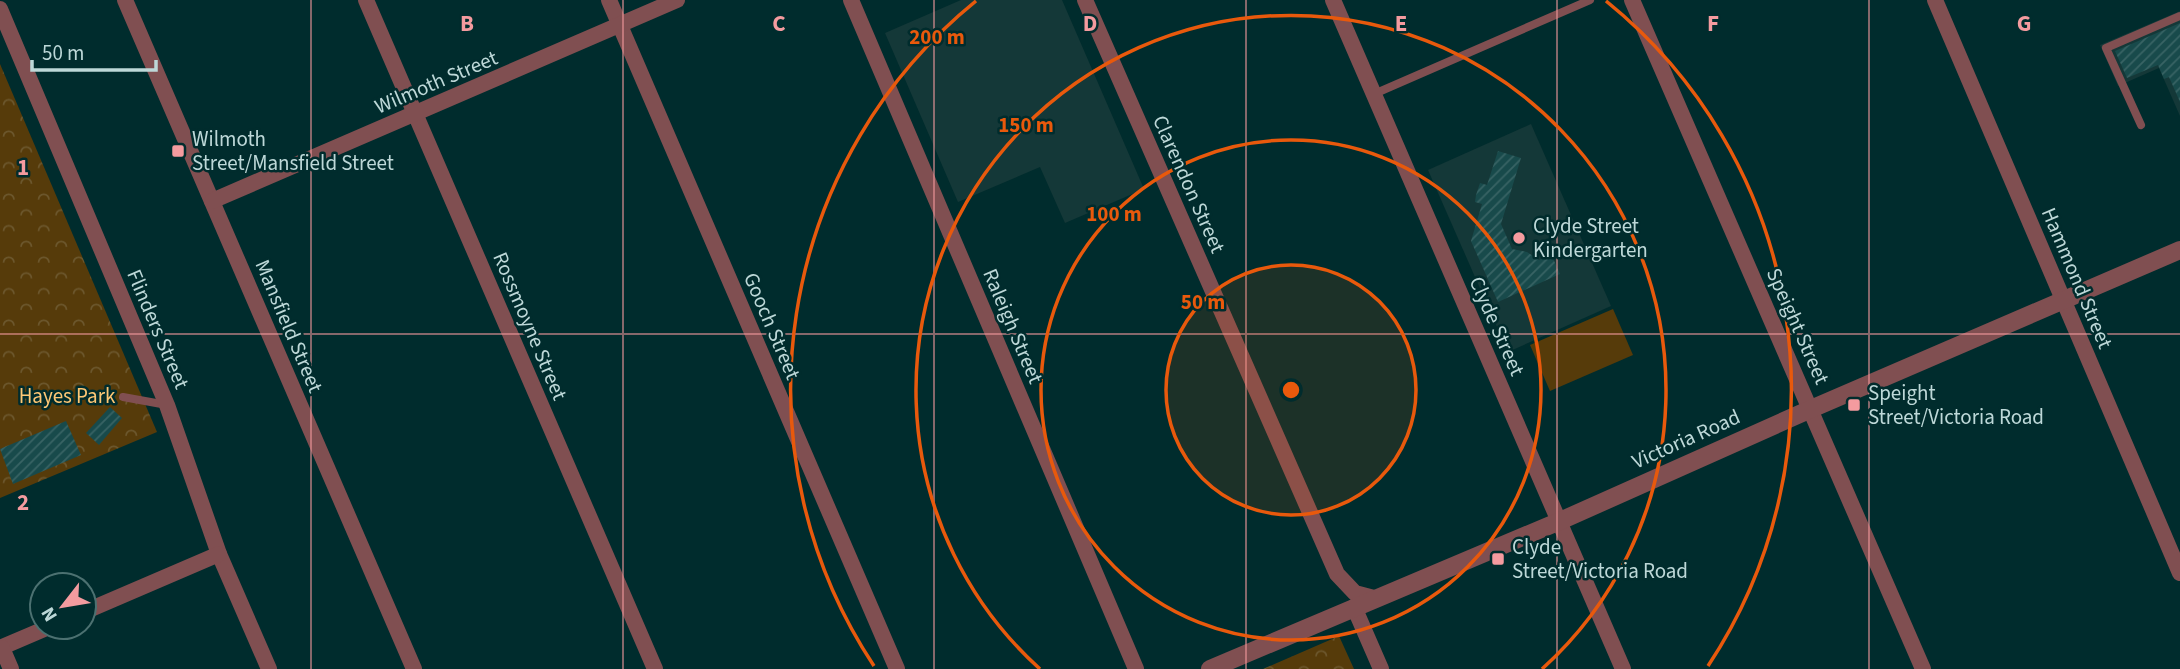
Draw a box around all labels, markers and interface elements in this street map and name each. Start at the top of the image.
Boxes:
text: B [460,7,474,40]
text: C [772,7,786,40]
text: D [1083,7,1097,40]
text: E [1395,7,1407,40]
text: F [1707,7,1719,40]
text: G [2017,7,2031,40]
text: 200 m [909,22,965,52]
scale bar [32,28,156,72]
text: 50 m [42,38,84,68]
street label: Wilmoth Street [370,43,502,121]
text: 150 m [998,110,1054,140]
street label: Clarendon Street [1145,110,1233,258]
place label: Wilmoth Street/Mansfield Street [192,124,394,178]
marker: Wilmoth Street/Mansfield Street [170,143,186,159]
text: 1 [17,151,29,184]
text: 100 m [1086,199,1142,229]
street label: Hammond Street [2034,203,2120,353]
place label: Clyde Street Kindergarten [1533,211,1648,265]
marker: Clyde Street Kindergarten [1511,230,1527,246]
street label: Rossmoyne Street [485,247,575,405]
street label: Mansfield Street [248,255,330,397]
street label: Speight Street [1759,263,1837,389]
street label: Raleigh Street [975,264,1051,388]
street label: Flinders Street [119,265,197,393]
street label: Gooch Street [736,268,808,384]
street label: Clyde Street [1462,271,1532,381]
text: 50 m [1181,287,1225,317]
centre of rings [1279,378,1303,402]
place label: Speight Street/Victoria Road [1868,378,2044,432]
park label: Hayes Park [19,381,116,411]
marker: Speight Street/Victoria Road [1846,397,1862,413]
street label: Victoria Road [1627,402,1745,476]
text: 2 [17,486,29,519]
place label: Clyde Street/Victoria Road [1512,532,1688,586]
marker: Clyde Street/Victoria Road [1490,551,1506,567]
north arrow [28,571,98,641]
text: N [35,602,65,626]

